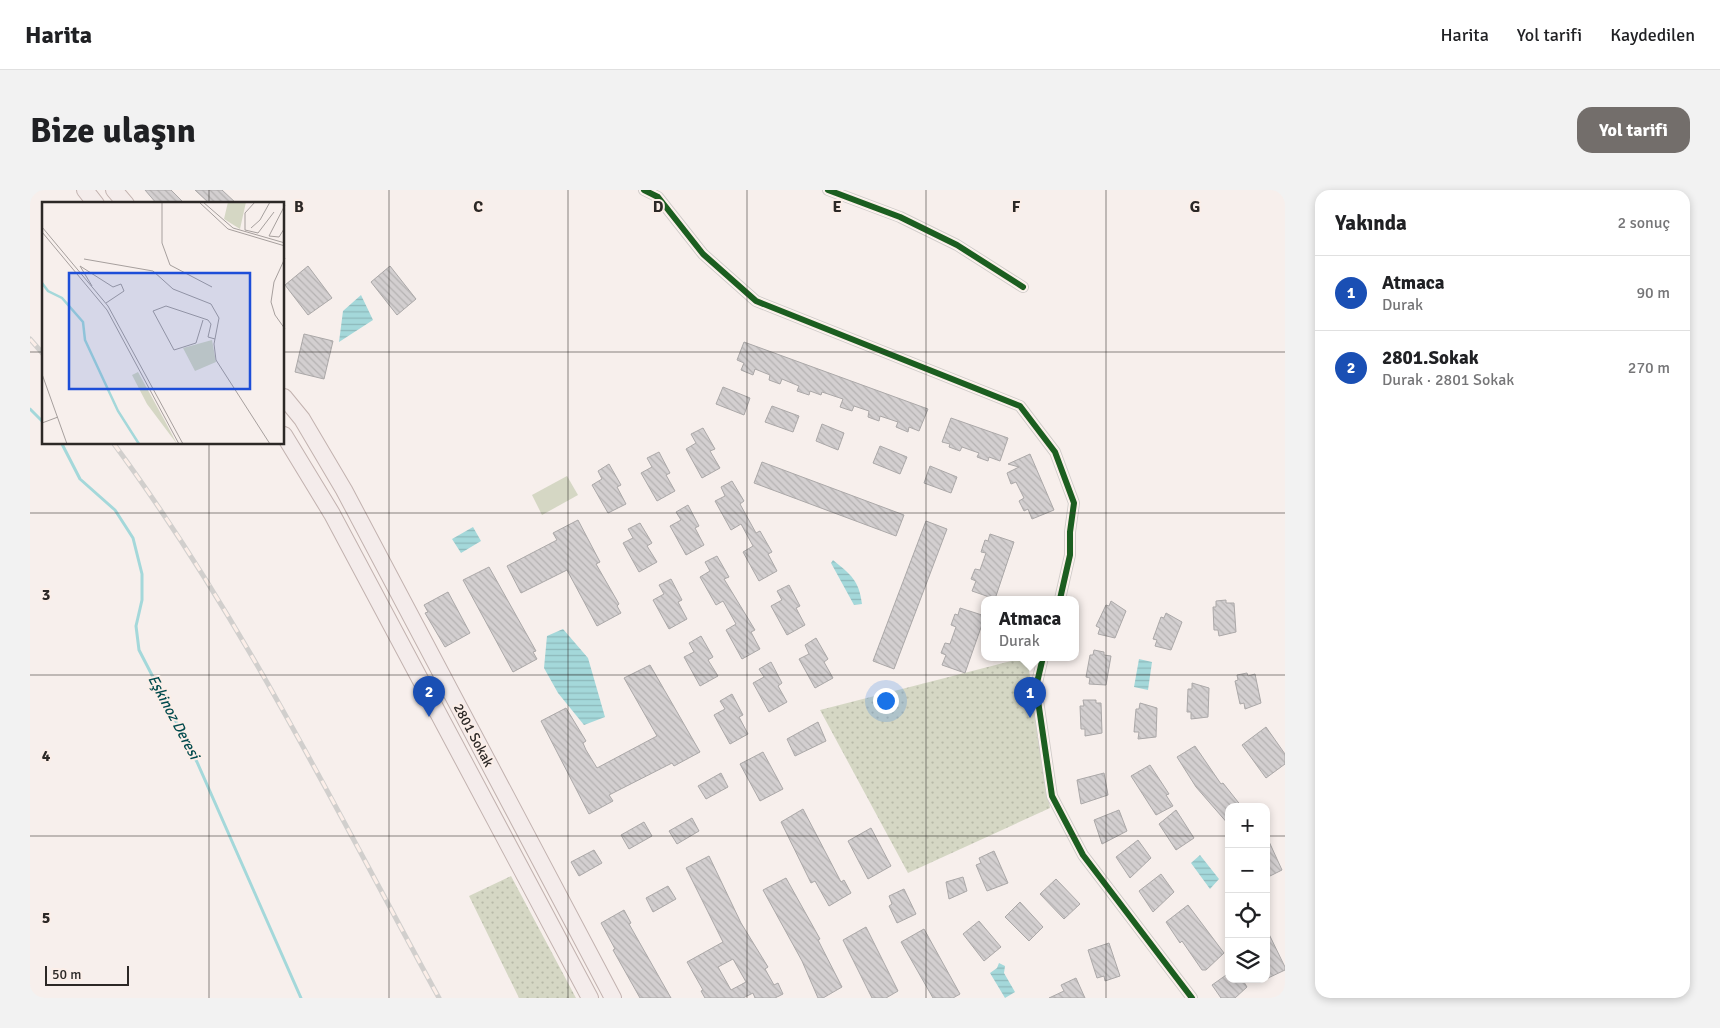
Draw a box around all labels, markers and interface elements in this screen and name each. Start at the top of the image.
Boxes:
text: Harita [25,20,92,50]
text: Harita [1440,24,1489,46]
text: Yol tarifi [1517,24,1582,46]
text: Kaydedilen [1610,24,1695,46]
button: Yol tarifi [1577,107,1690,153]
text: Bize ulaşın [30,109,196,152]
text: B [294,197,304,217]
text: C [473,197,483,217]
text: D [653,197,664,217]
text: E [832,197,842,217]
text: F [1012,197,1021,217]
text: G [1190,197,1200,217]
inset map [42,202,285,445]
text: Yakında [1335,210,1407,236]
text: 2 sonuç [1618,213,1670,233]
text: Atmaca [1382,271,1445,295]
text: 1 [1347,283,1355,303]
text: 90 m [1636,283,1670,303]
text: Durak [1382,295,1423,315]
text: 2801.Sokak [1382,346,1479,370]
text: 2 [1347,358,1355,378]
text: 270 m [1628,358,1670,378]
text: Durak · 2801 Sokak [1382,370,1514,390]
text: 3 [42,585,50,605]
popup [981,596,1079,661]
text: Atmaca [999,607,1061,631]
text: Durak [999,631,1040,651]
water label: Eşkinoz Deresi [144,672,205,764]
pin: 2 [413,676,445,717]
pin: 1 [1014,677,1046,718]
your location [873,688,899,714]
street label: 2801 Sokak [450,701,497,770]
text: 4 [42,746,51,766]
map controls [1225,803,1270,983]
button: + [1225,803,1270,848]
button: − [1225,848,1270,893]
button: locate [1225,893,1270,938]
text: 5 [42,908,50,928]
button: layers [1225,938,1270,983]
scale bar [45,963,129,986]
text: 50 m [52,966,81,983]

